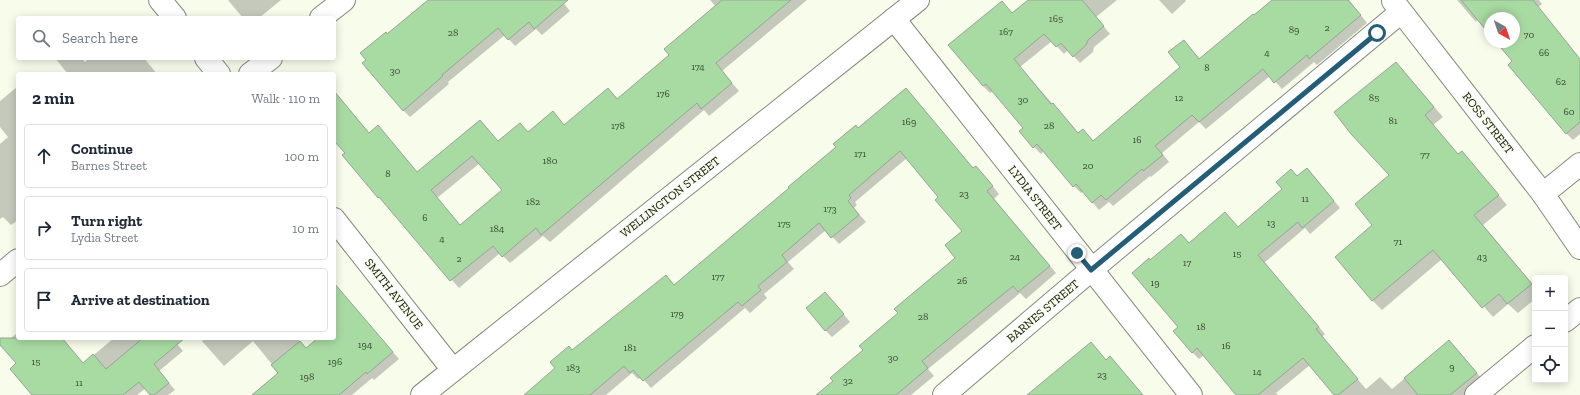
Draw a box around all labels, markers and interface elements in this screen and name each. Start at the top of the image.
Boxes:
north arrow [1484,12,1520,48]
house number: 165 [1049,13,1063,25]
search box [16,16,336,60]
house number: 2 [1324,22,1330,34]
house number: 89 [1289,24,1299,36]
route start [1368,24,1386,42]
house number: 167 [999,26,1013,38]
icon: search [30,27,52,49]
house number: 28 [448,27,458,39]
text: Search here [62,29,138,47]
house number: 70 [1524,29,1534,41]
house number: 4 [1264,47,1270,59]
house number: 66 [1539,47,1549,59]
house number: 174 [691,61,705,73]
house number: 8 [1204,62,1210,74]
house number: 30 [390,65,401,77]
house number: 62 [1556,76,1566,88]
text: 2 min [32,88,74,108]
house number: 176 [656,88,670,100]
street label: ROSS STREET [1460,89,1517,157]
text: Walk · 110 m [252,91,320,106]
house number: 12 [1175,92,1184,104]
house number: 85 [1369,92,1379,104]
house number: 30 [1018,94,1029,106]
house number: 60 [1563,106,1575,118]
house number: 81 [1388,115,1398,127]
house number: 169 [902,116,916,128]
house number: 178 [611,120,625,132]
house number: 28 [1044,120,1054,132]
house number: 16 [1132,134,1142,146]
text: Continue [71,140,133,158]
icon: ahead [33,145,55,167]
house number: 171 [854,148,866,160]
text: 100 m [285,149,319,164]
house number: 77 [1420,149,1430,161]
street label: WELLINGTON STREET [617,153,723,240]
house number: 180 [543,155,558,167]
text: Barnes Street [71,158,147,173]
house number: 20 [1083,160,1094,172]
street label: LYDIA STREET [1005,163,1065,234]
house number: 8 [385,168,391,180]
house number: 23 [959,188,969,200]
house number: 11 [1301,193,1309,205]
house number: 182 [526,196,540,208]
house number: 173 [823,203,837,215]
text: Turn right [71,212,142,230]
house number: 6 [422,212,428,224]
icon: right [33,217,55,239]
house number: 13 [1267,217,1275,229]
house number: 175 [777,218,791,230]
text: 10 m [292,221,319,236]
house number: 184 [490,223,505,235]
text: Lydia Street [71,230,138,245]
house number: 4 [439,233,445,245]
house number: 71 [1394,236,1402,248]
route end [1068,244,1086,262]
house number: 15 [1233,248,1241,260]
house number: 24 [1010,251,1021,263]
house number: 43 [1477,251,1487,263]
house number: 2 [456,253,462,265]
street label: SMITH AVENUE [362,256,426,332]
house number: 17 [1183,257,1191,269]
house number: 177 [711,271,725,283]
house number: 26 [957,275,967,287]
map controls [1532,275,1568,383]
button: + [1532,275,1568,311]
street label: BARNES STREET [1004,276,1082,345]
house number: 19 [1150,277,1160,289]
icon: arrive [33,289,55,311]
text: Arrive at destination [71,291,210,309]
house number: 179 [670,308,684,320]
house number: 28 [918,311,928,323]
button: − [1532,311,1568,347]
house number: 18 [1196,321,1206,333]
house number: 194 [358,339,373,351]
house number: 16 [1221,340,1231,352]
house number: 181 [623,342,637,354]
button: locate [1532,347,1568,383]
house number: 30 [888,352,899,364]
house number: 15 [32,356,40,368]
house number: 196 [328,356,342,368]
house number: 9 [1449,361,1455,373]
house number: 183 [566,362,580,374]
house number: 14 [1252,366,1262,378]
house number: 23 [1097,369,1107,381]
house number: 198 [300,371,314,383]
house number: 32 [843,375,853,387]
house number: 11 [75,377,83,389]

